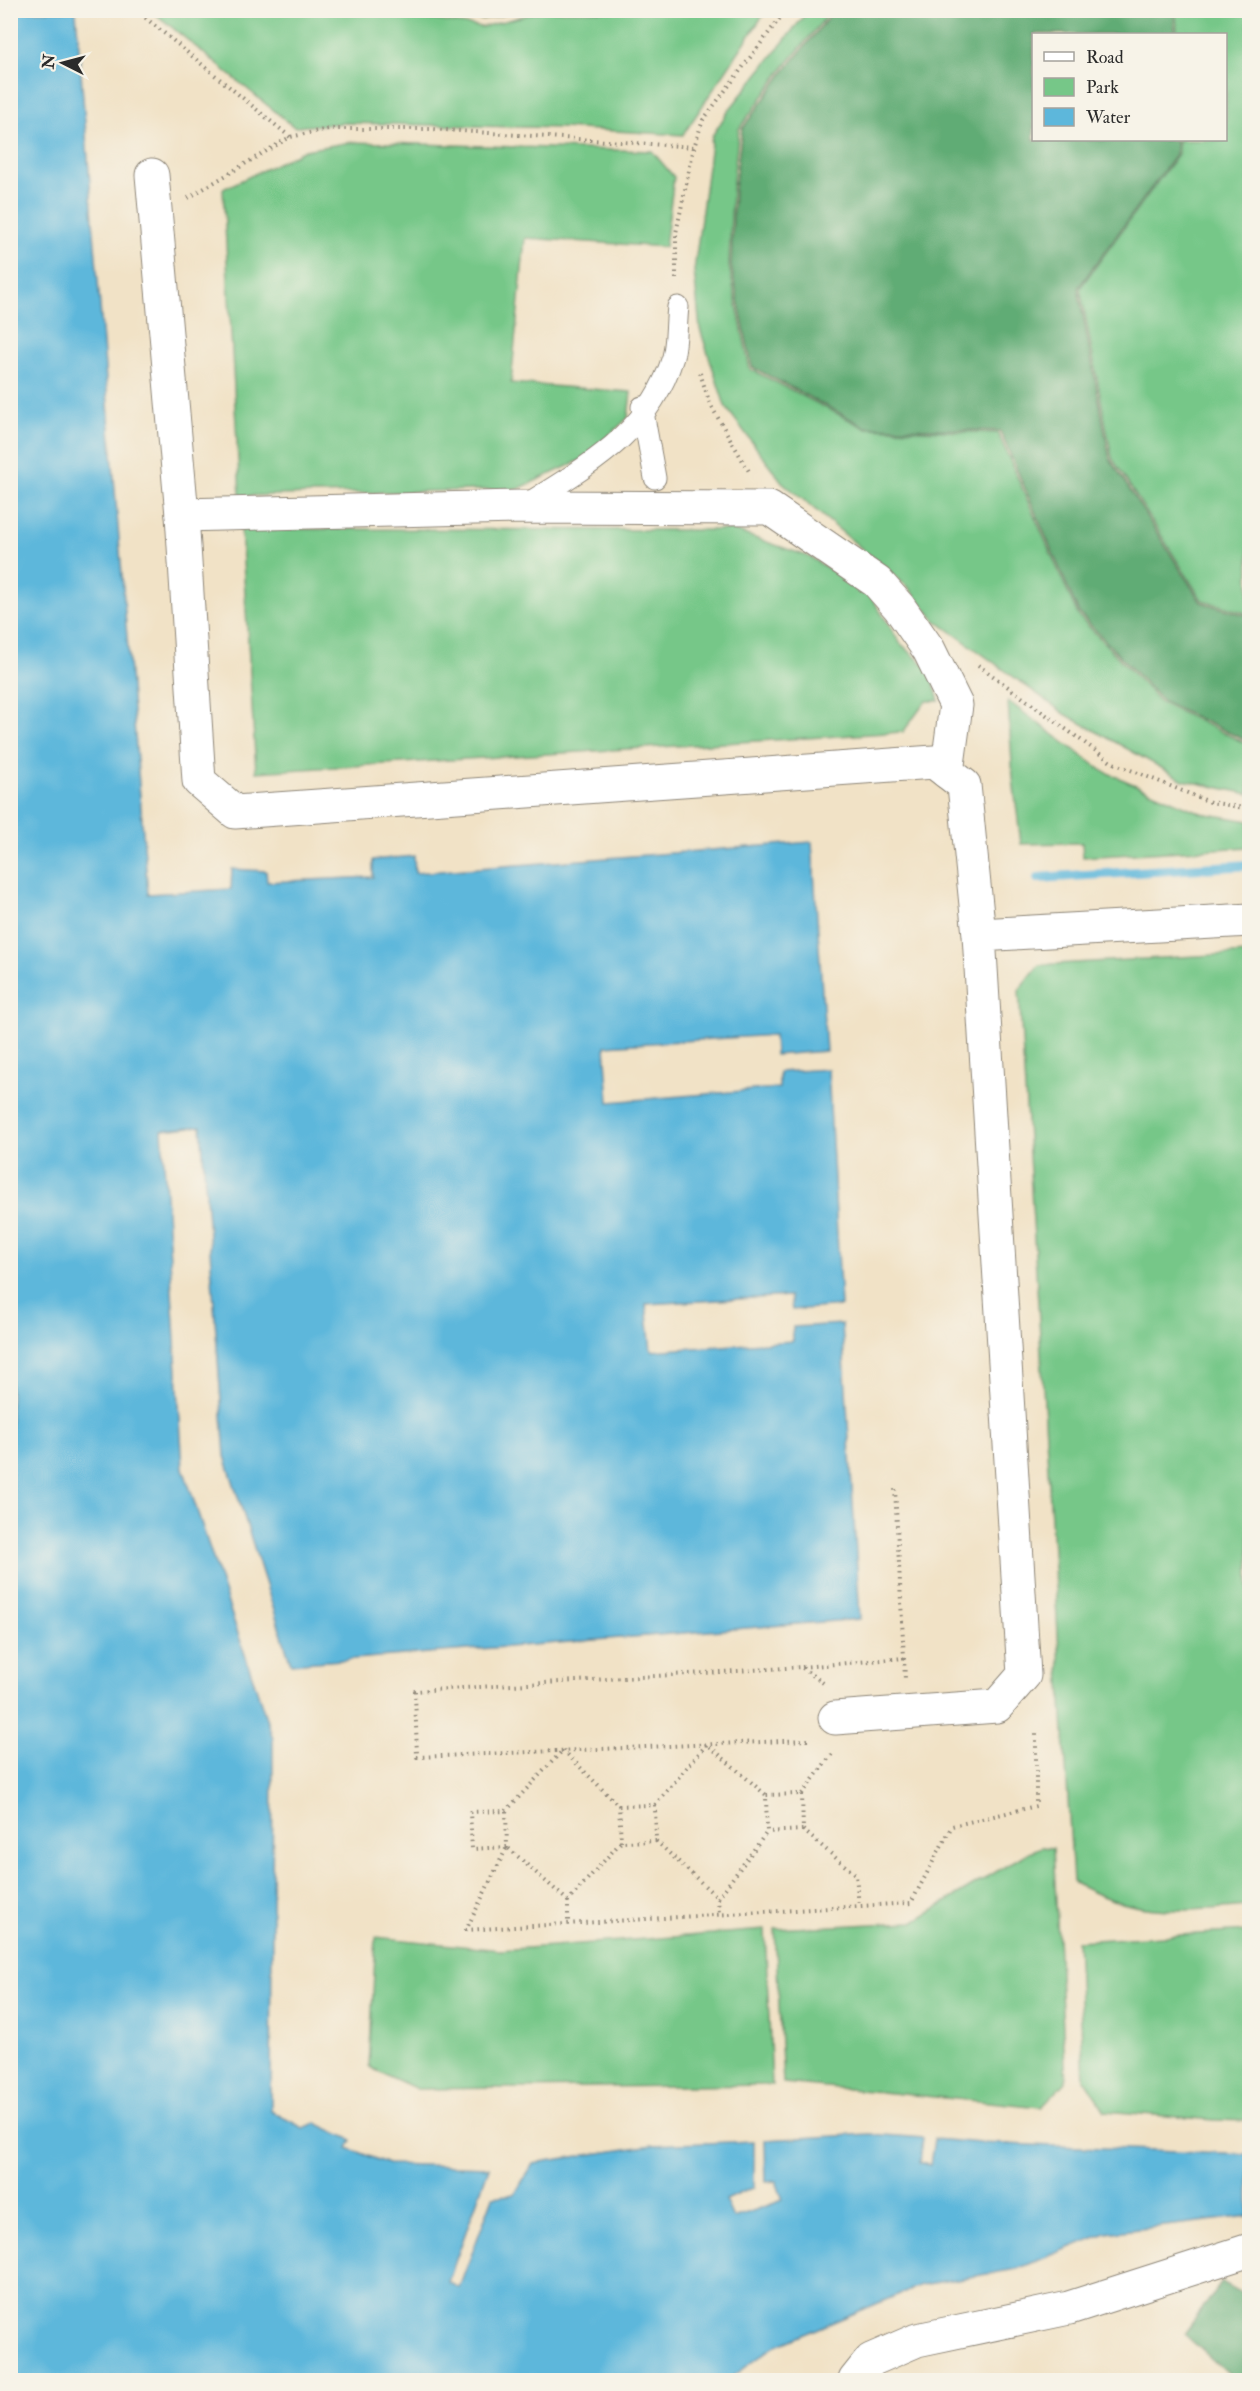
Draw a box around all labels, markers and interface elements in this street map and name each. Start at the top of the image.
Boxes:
north arrow [33,33,93,93]
legend [1032,33,1227,141]
text: Road [1086,46,1124,69]
text: N [38,53,60,71]
text: Park [1086,76,1119,99]
text: Water [1085,106,1130,129]

